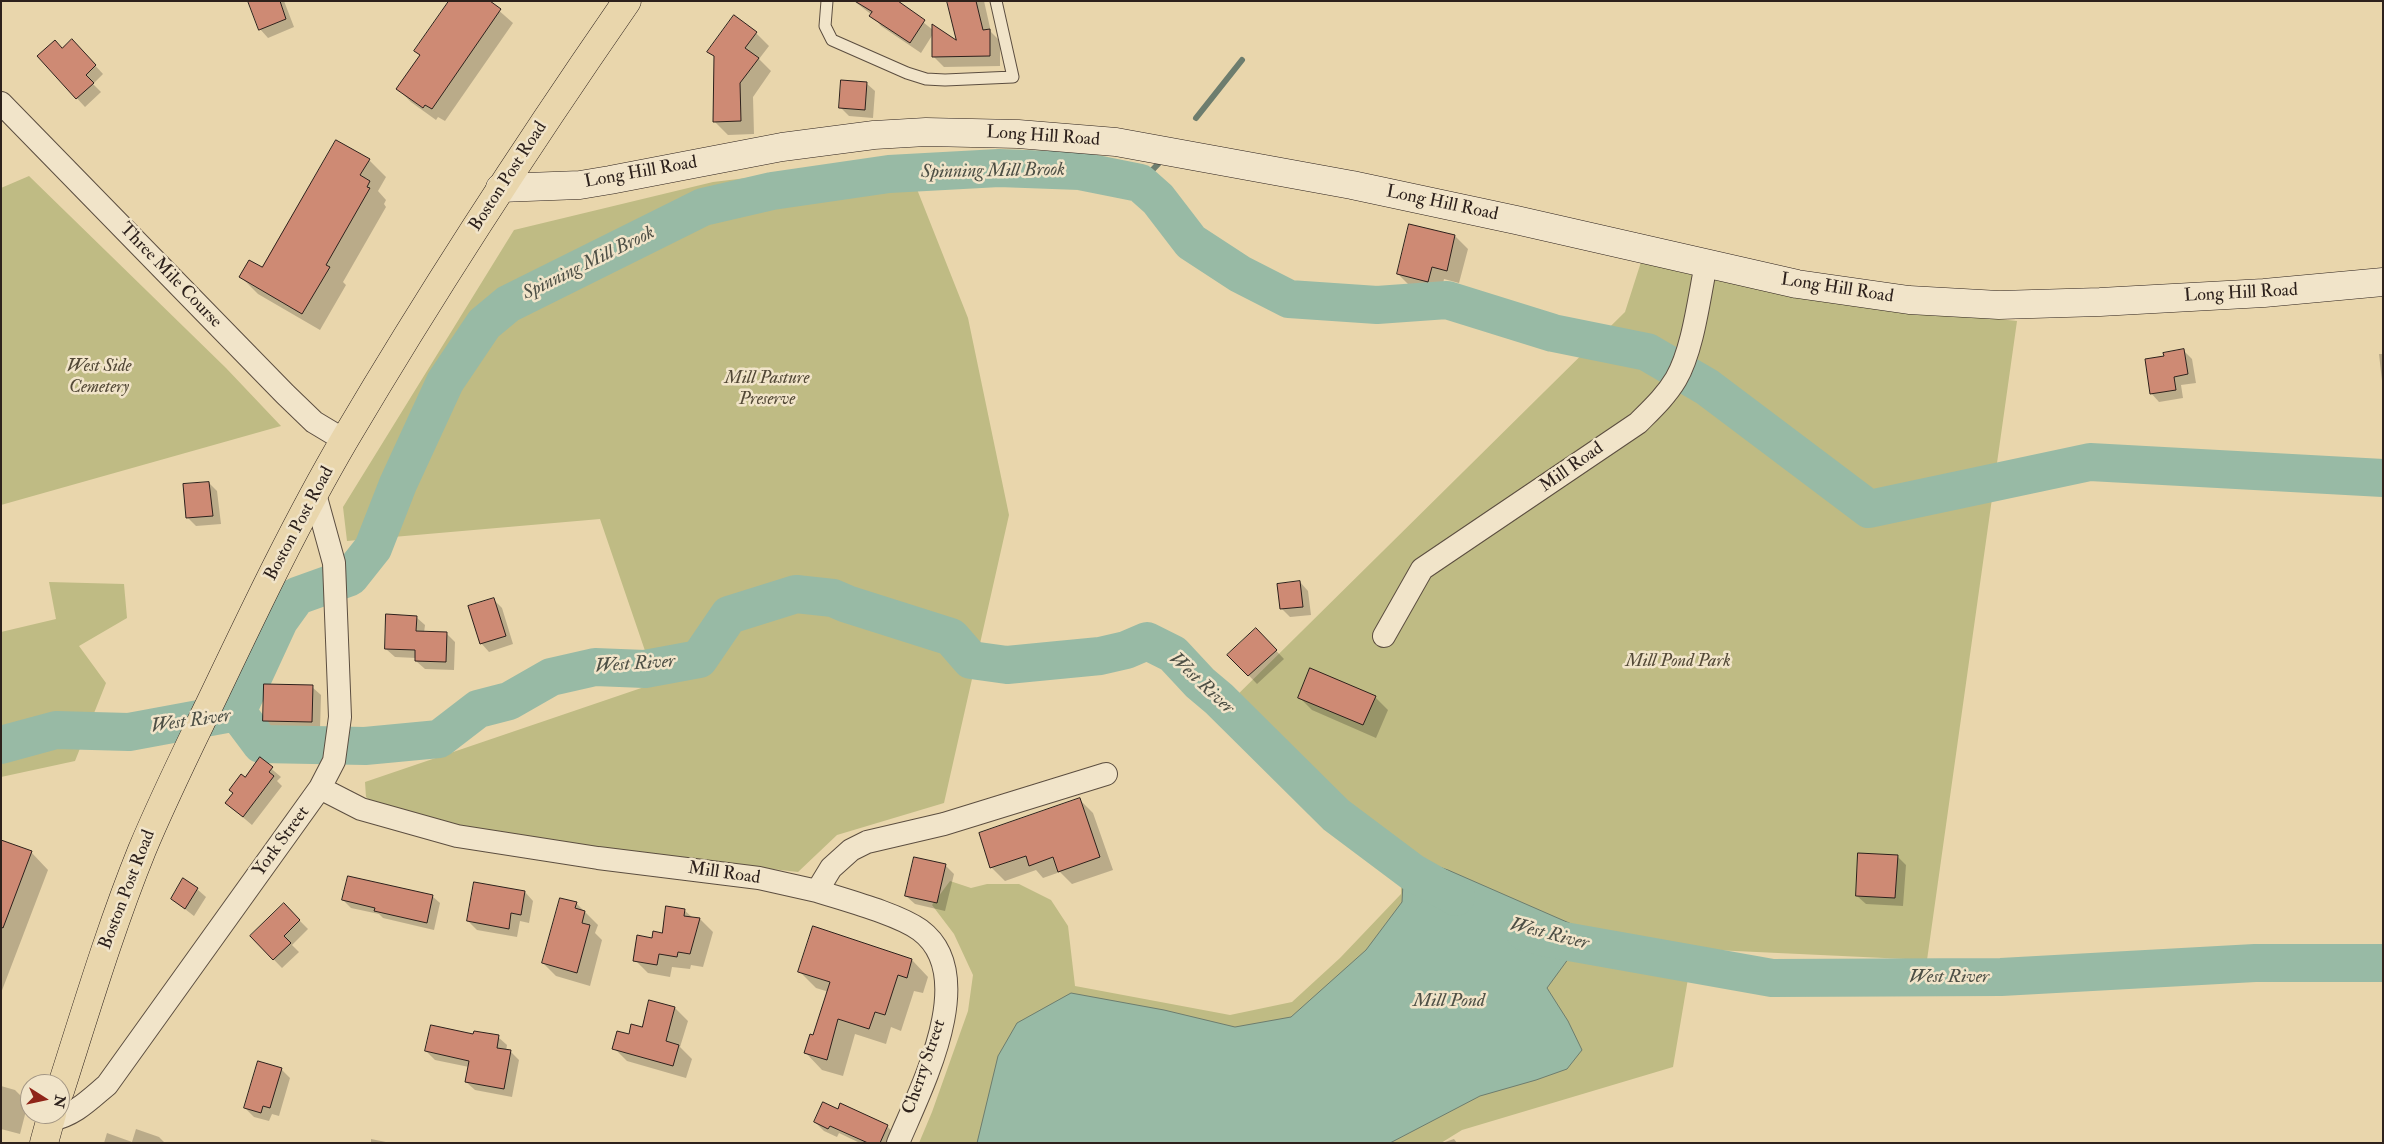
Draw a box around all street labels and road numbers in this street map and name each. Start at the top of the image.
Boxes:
street label: Boston Post Road [466,118,552,236]
street label: Long Hill Road [985,122,1101,152]
street label: Long Hill Road [583,152,699,194]
street label: Long Hill Road [1384,182,1500,226]
street label: Three Mile Course [114,219,226,333]
street label: Long Hill Road [1779,269,1895,309]
street label: Long Hill Road [2184,280,2298,308]
street label: Mill Road [1536,438,1608,498]
street label: Boston Post Road [261,463,339,585]
street label: York Street [249,803,315,881]
street label: Boston Post Road [95,827,161,953]
street label: Mill Road [686,858,762,890]
street label: Cherry Street [899,1017,951,1117]

